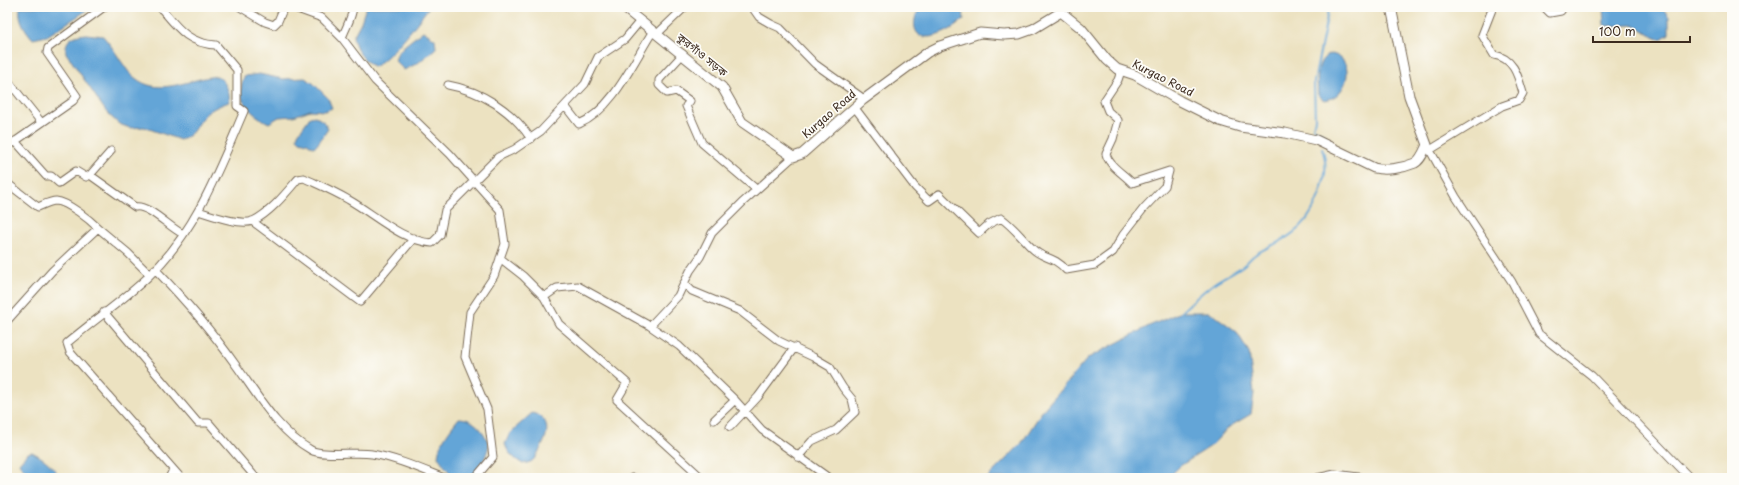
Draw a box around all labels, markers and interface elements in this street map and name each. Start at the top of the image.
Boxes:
scale bar [1593,18,1690,44]
text: 100 m [1599,22,1636,40]
street label: কুরগাঁও সড়ক [673,28,731,80]
street label: Kurgao Road [1129,55,1197,100]
street label: Kurgao Road [798,85,860,142]

